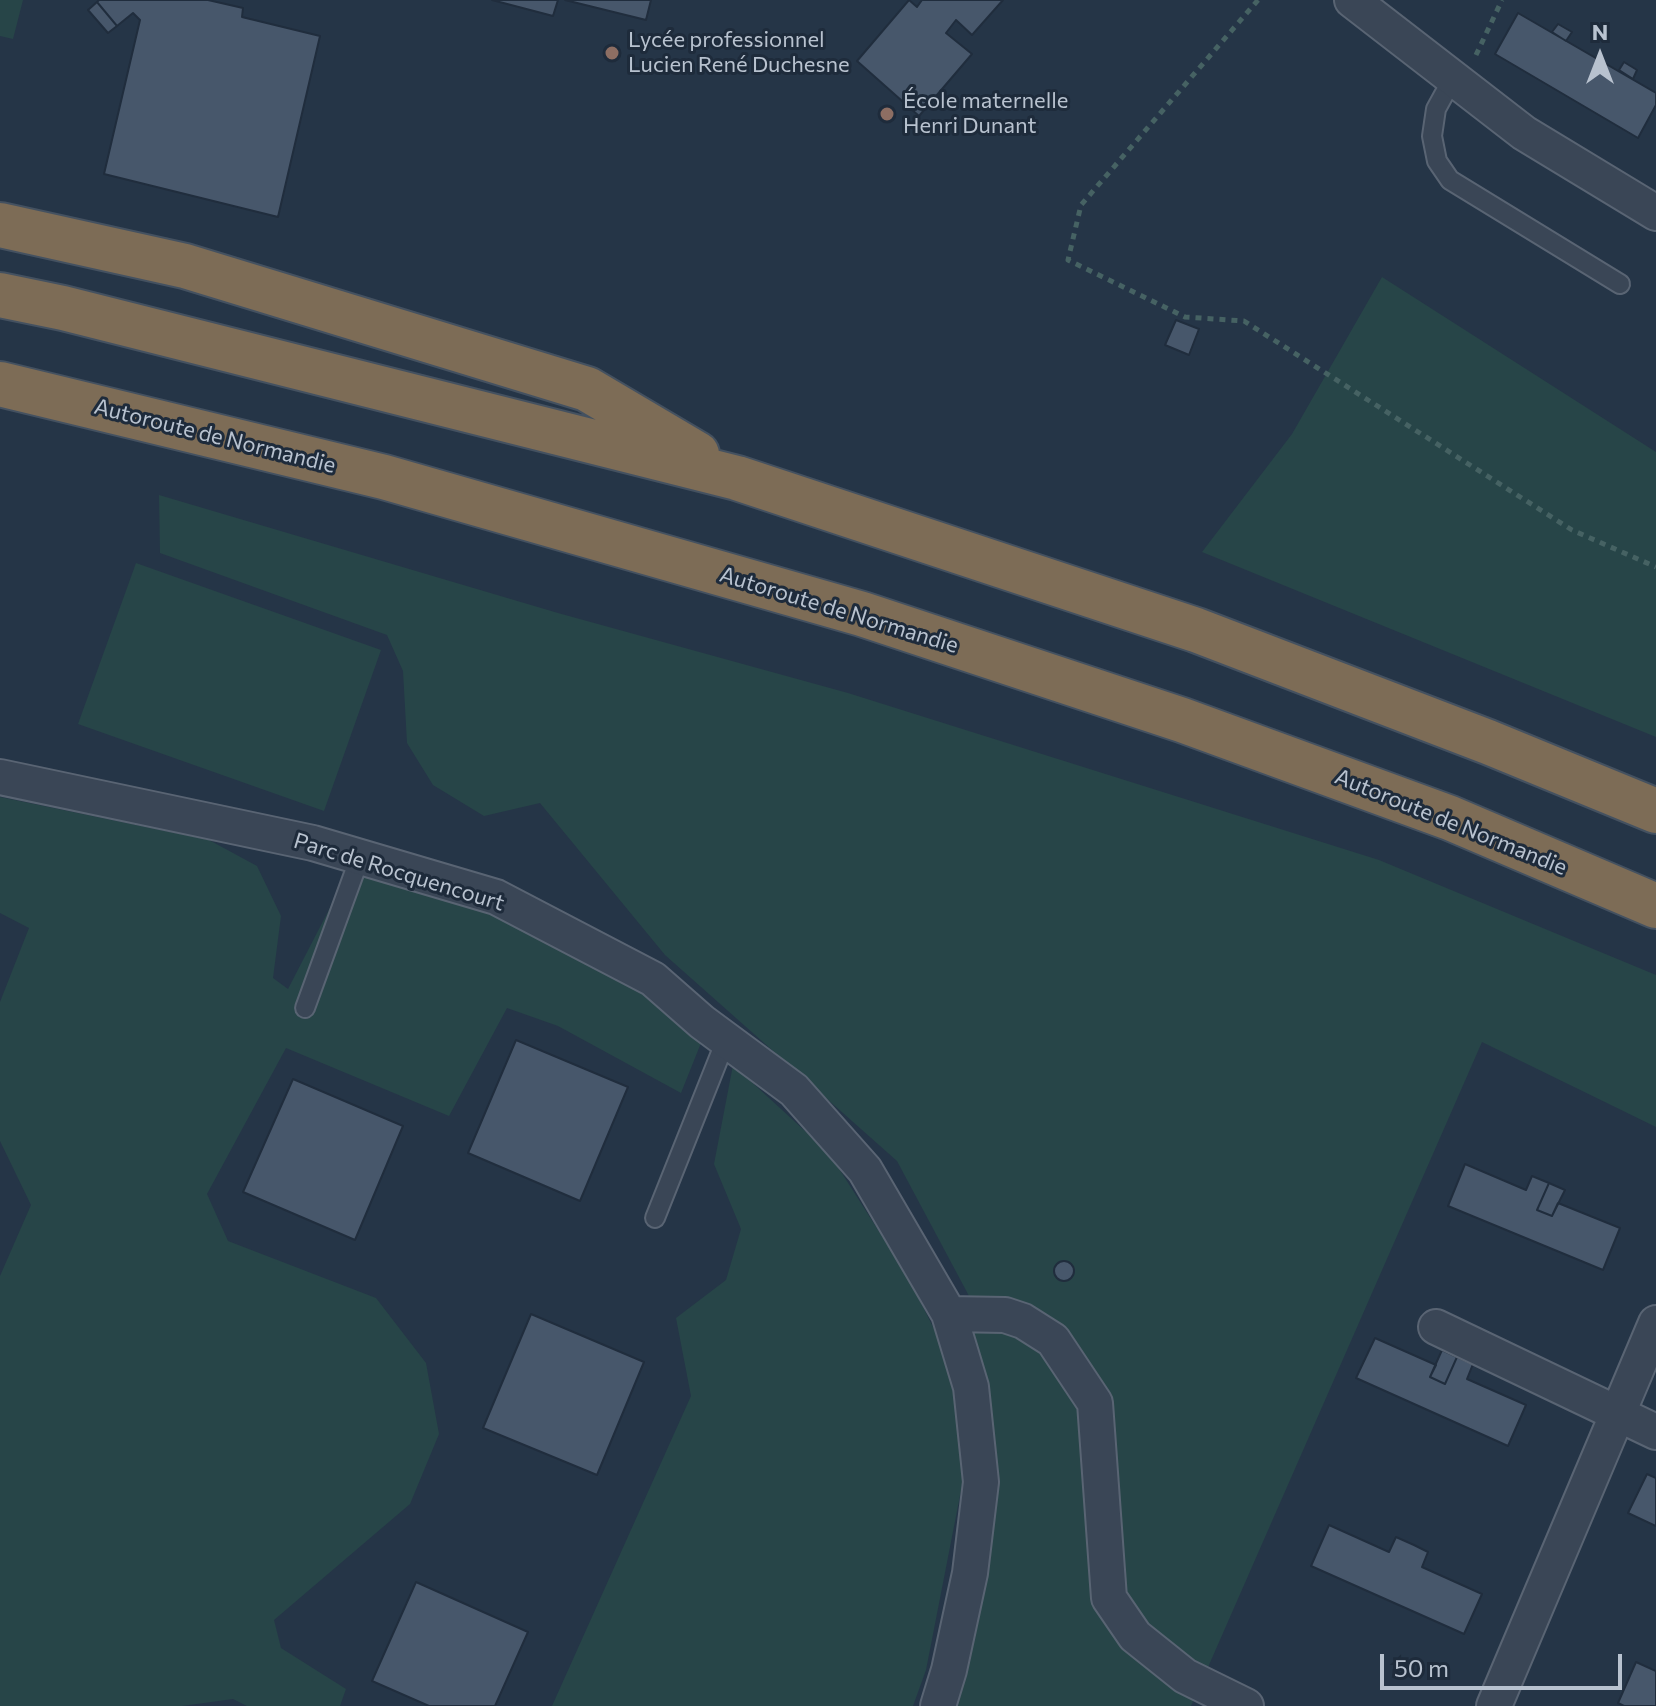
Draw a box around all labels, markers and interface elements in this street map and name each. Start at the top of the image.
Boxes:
north arrow [1560,16,1640,96]
text: N [1592,18,1608,45]
place label: Lycée professionnel Lucien René Duchesne [628,27,850,78]
marker: Lycée professionnel Lucien René Duchesne [603,44,621,62]
place label: École maternelle Henri Dunant [903,88,1068,140]
marker: École maternelle Henri Dunant [878,105,896,123]
street label: Autoroute de Normandie [91,393,339,479]
street label: Autoroute de Normandie [717,561,961,659]
street label: Autoroute de Normandie [1331,763,1571,881]
street label: Parc de Rocquencourt [290,827,508,917]
scale bar [1384,1638,1626,1688]
text: 50 m [1394,1653,1449,1682]

